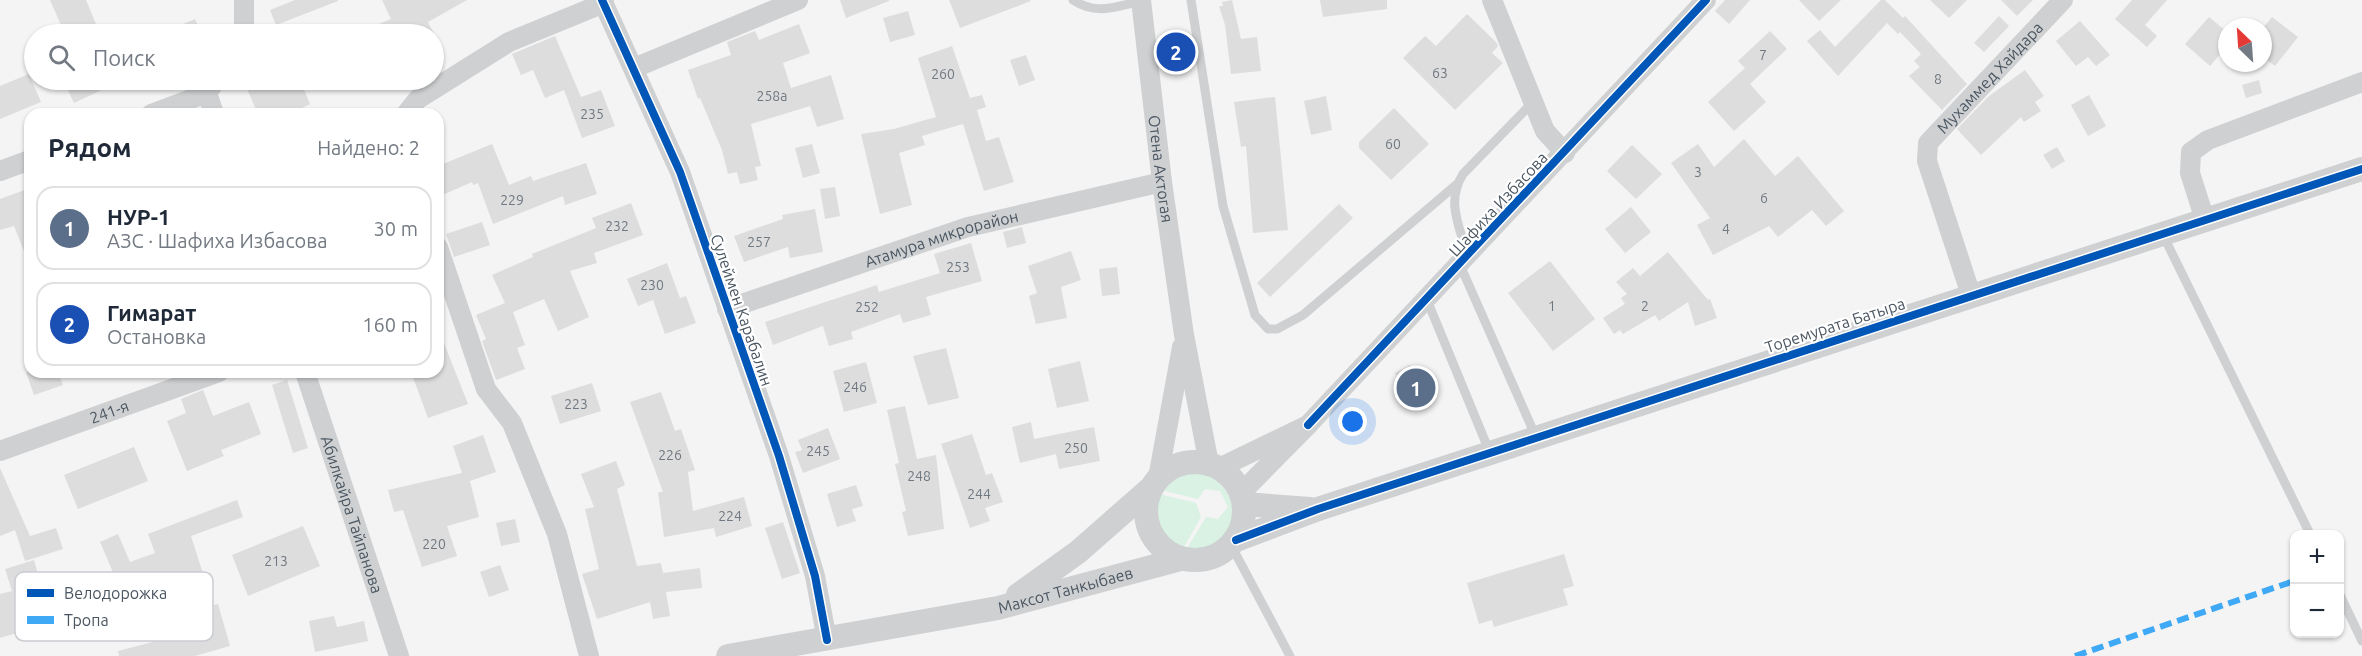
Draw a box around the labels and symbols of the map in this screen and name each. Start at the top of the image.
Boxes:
street label: Мухаммед Хайдара [1933,18,2046,137]
north arrow [2218,18,2272,72]
pin: 2 [1156,29,1196,74]
house number: 7 [1759,47,1767,63]
house number: 63 [1432,65,1448,81]
house number: 260 [931,66,955,82]
house number: 8 [1934,71,1942,87]
house number: 258а [757,88,787,104]
house number: 235 [580,106,604,122]
street label: Отена Актогая [1145,114,1177,224]
house number: 60 [1385,136,1401,152]
street label: Шафиха Избасова [1445,148,1551,260]
house number: 3 [1694,164,1702,180]
house number: 6 [1760,190,1768,206]
house number: 229 [500,192,524,208]
street label: Атамура микрорайон [862,207,1020,270]
house number: 232 [605,218,629,234]
house number: 4 [1722,221,1730,237]
street label: Сулеймен Карабалин [707,232,777,388]
house number: 257 [747,234,771,250]
house number: 253 [946,259,970,275]
house number: 230 [640,277,664,293]
street label: Торемурата Батыра [1763,294,1907,356]
house number: 1 [1548,298,1556,314]
house number: 2 [1641,298,1649,314]
house number: 252 [855,299,879,315]
pin: 1 [1396,366,1436,410]
house number: 246 [843,379,867,395]
street label: 241-я [87,396,131,427]
house number: 223 [564,396,588,412]
your location [1338,407,1367,436]
street label: Абилкайра Тайпанова [318,433,387,596]
house number: 250 [1064,440,1088,456]
house number: 245 [806,443,830,459]
house number: 226 [658,447,682,463]
house number: 248 [907,468,931,484]
house number: 244 [967,486,991,502]
house number: 224 [718,508,742,524]
house number: 220 [422,536,446,552]
house number: 213 [264,553,288,569]
street label: Максот Танкыбаев [996,563,1135,617]
legend [15,572,213,641]
text: Велодорожка [64,584,167,602]
text: Тропа [64,611,109,629]

